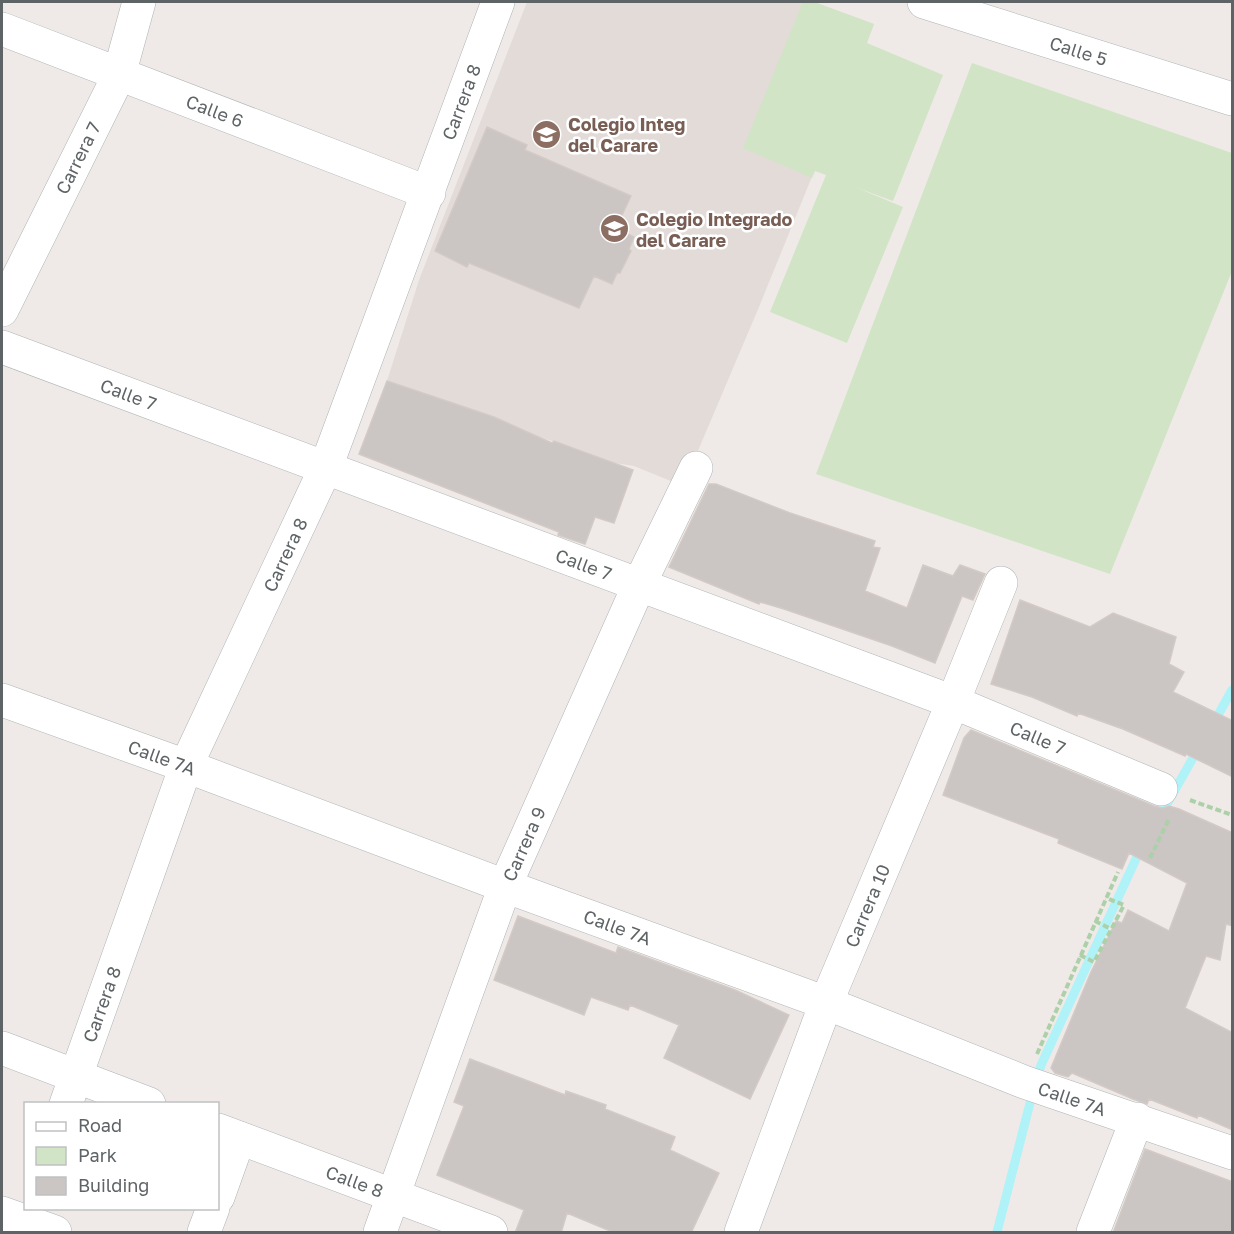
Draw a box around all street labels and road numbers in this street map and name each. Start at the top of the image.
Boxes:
street label: Calle 5 [1047,31,1110,70]
street label: Carrera 8 [437,61,485,143]
street label: Calle 6 [183,90,247,132]
street label: Carrera 7 [51,118,105,198]
street label: Calle 7 [97,374,160,415]
street label: Carrera 8 [258,514,312,595]
street label: Calle 7 [553,544,615,585]
street label: Calle 7 [1007,716,1069,759]
street label: Calle 7A [125,735,199,780]
street label: Carrera 9 [498,803,550,885]
street label: Carrera 10 [840,861,894,950]
street label: Calle 7A [581,905,654,949]
street label: Carrera 8 [78,963,125,1045]
street label: Calle 7A [1035,1077,1109,1120]
street label: Calle 8 [323,1160,387,1202]

